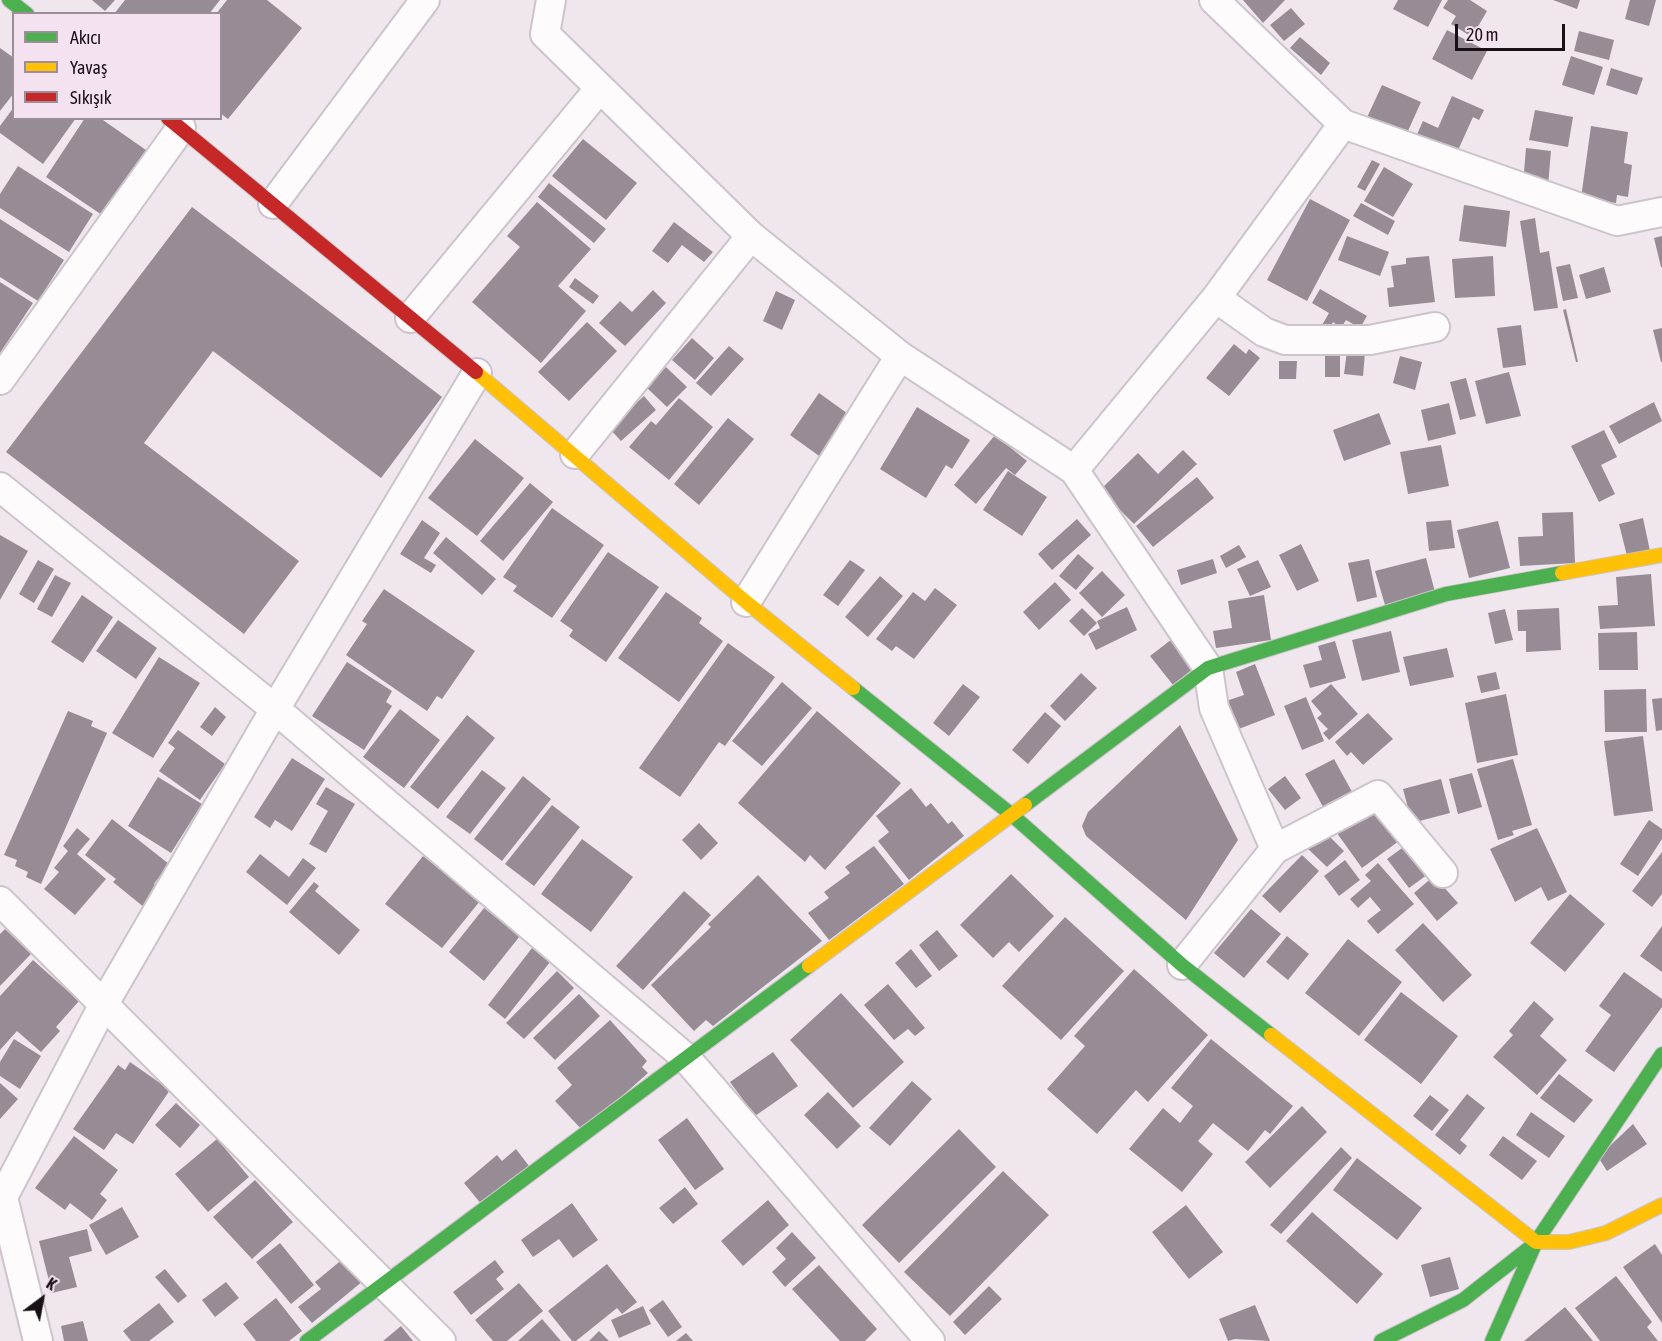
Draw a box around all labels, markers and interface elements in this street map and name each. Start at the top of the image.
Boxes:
legend [12,12,222,120]
scale bar [1458,12,1568,50]
text: 20 m [1466,24,1498,45]
text: Akıcı [70,27,101,48]
text: Yavaş [70,57,107,78]
text: Sıkışık [70,87,112,108]
north arrow [12,1269,72,1329]
text: K [43,1274,60,1293]

